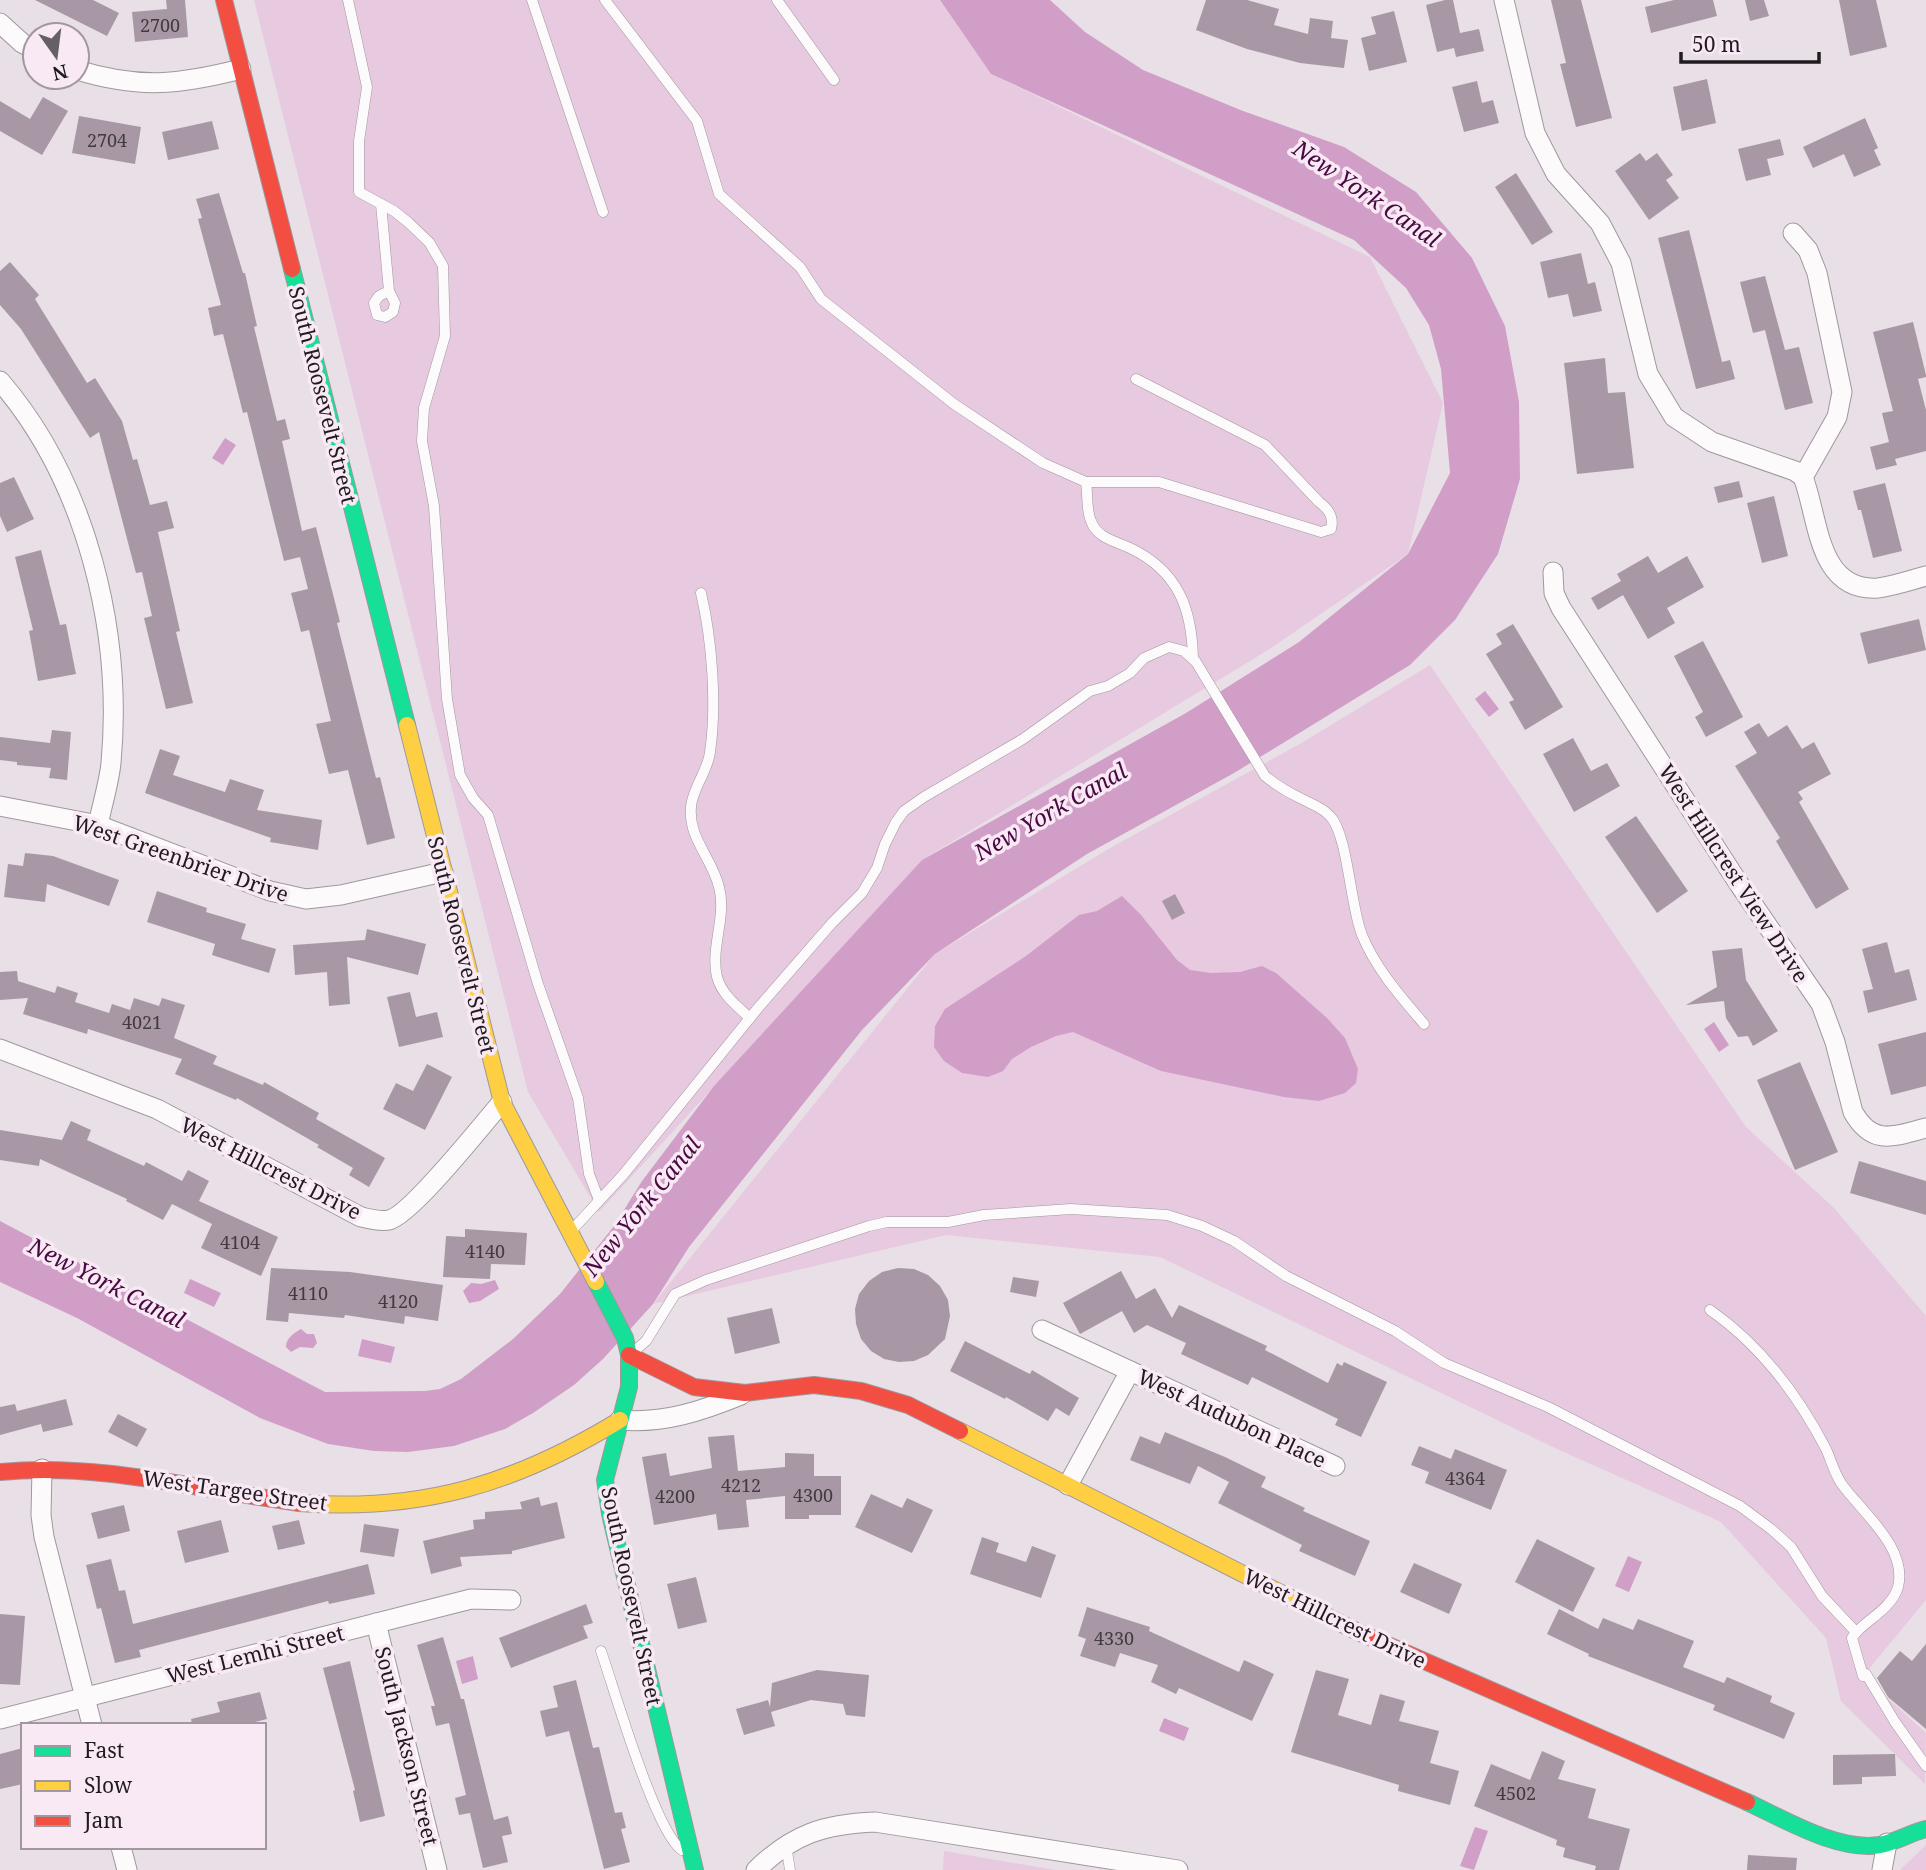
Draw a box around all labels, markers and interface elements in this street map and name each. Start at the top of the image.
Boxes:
house number: 2700 [140,13,180,37]
north arrow [21,21,91,91]
scale bar [1681,21,1819,65]
text: 50 m [1692,30,1741,58]
text: N [50,58,71,87]
house number: 2704 [87,128,127,152]
water label: New York Canal [1286,131,1447,254]
street label: South Roosevelt Street [282,283,364,507]
water label: New York Canal [967,754,1132,868]
street label: West Hillcrest View Drive [1653,758,1815,988]
street label: West Greenbrier Drive [69,808,293,908]
street label: South Roosevelt Street [421,833,503,1057]
house number: 4021 [122,1010,162,1034]
street label: West Hillcrest Drive [176,1110,366,1226]
water label: New York Canal [574,1129,707,1283]
water label: New York Canal [23,1228,191,1335]
house number: 4104 [220,1230,260,1254]
house number: 4140 [465,1239,505,1263]
house number: 4110 [288,1281,328,1305]
house number: 4120 [378,1289,418,1313]
street label: West Audubon Place [1133,1362,1331,1474]
street label: West Targee Street [141,1463,329,1517]
house number: 4364 [1445,1466,1485,1490]
house number: 4212 [721,1473,761,1497]
house number: 4300 [793,1483,833,1507]
street label: South Roosevelt Street [595,1484,669,1708]
house number: 4200 [655,1484,695,1508]
street label: West Hillcrest Drive [1239,1562,1431,1674]
street label: West Lemhi Street [163,1618,347,1690]
house number: 4330 [1094,1626,1134,1650]
street label: South Jackson Street [369,1644,445,1848]
legend [21,1723,266,1849]
text: Fast [84,1736,124,1764]
text: Slow [84,1771,133,1799]
house number: 4502 [1496,1781,1536,1805]
text: Jam [83,1806,123,1834]

